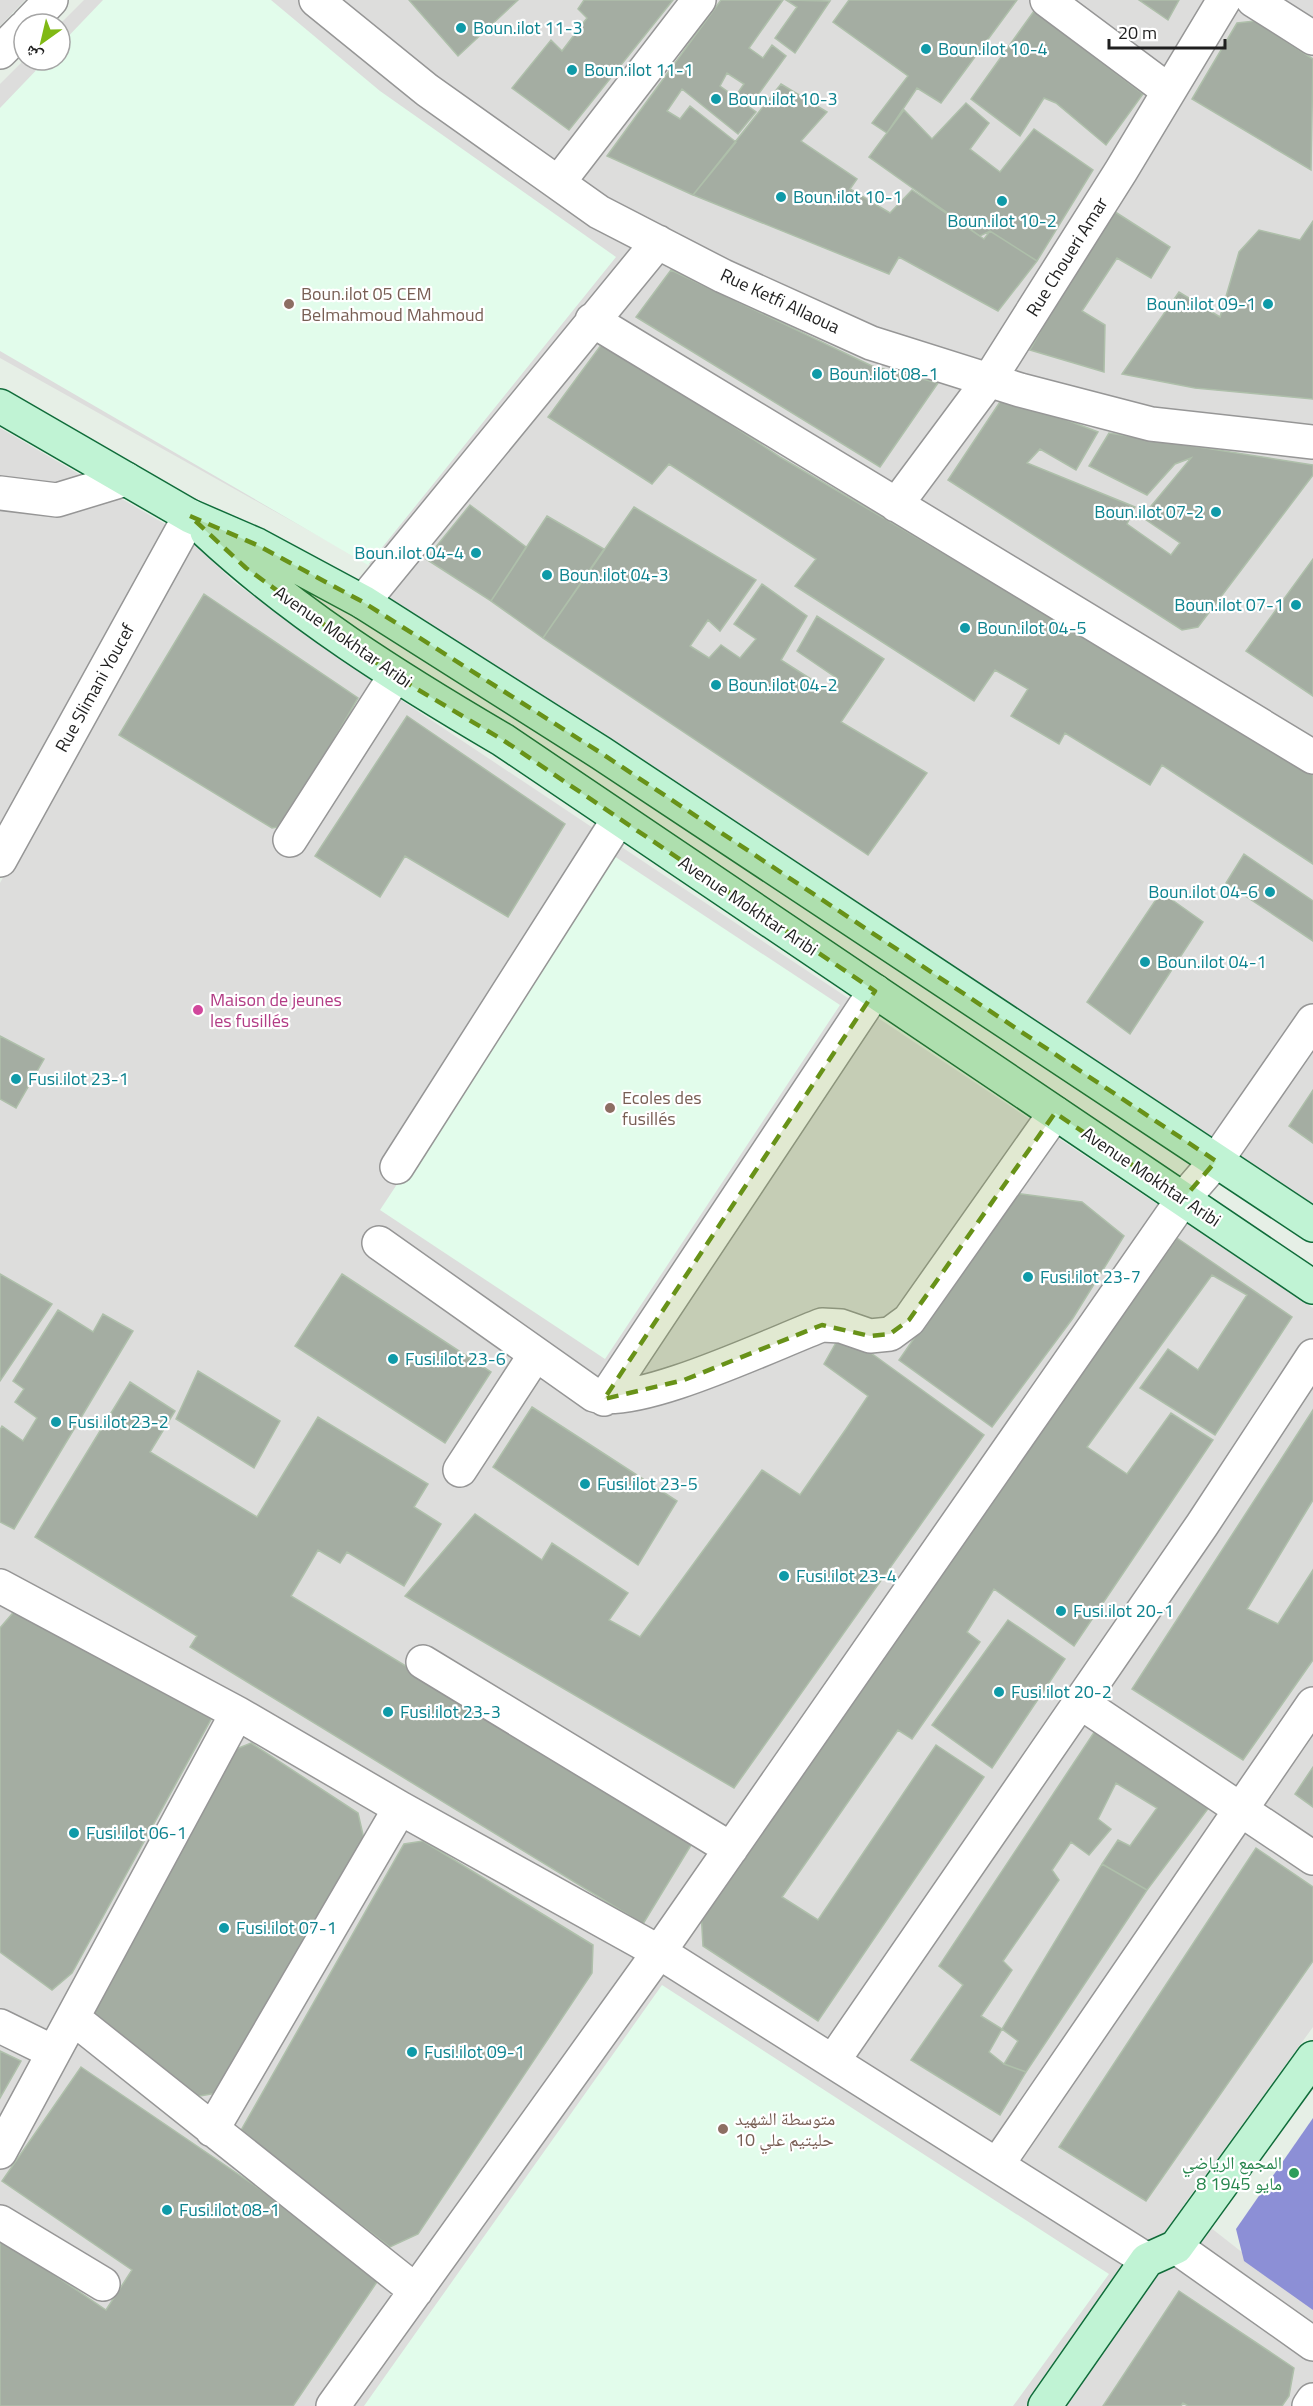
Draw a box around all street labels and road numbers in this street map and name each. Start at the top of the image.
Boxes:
street label: Rue Choueri Amar [1019,192,1114,322]
street label: Rue Ketfi Allaoua [716,261,844,340]
street label: Avenue Mokhtar Aribi [269,579,418,694]
street label: Rue Slimani Youcef [48,618,141,757]
street label: Avenue Mokhtar Aribi [673,849,823,962]
street label: Avenue Mokhtar Aribi [1076,1120,1226,1233]

